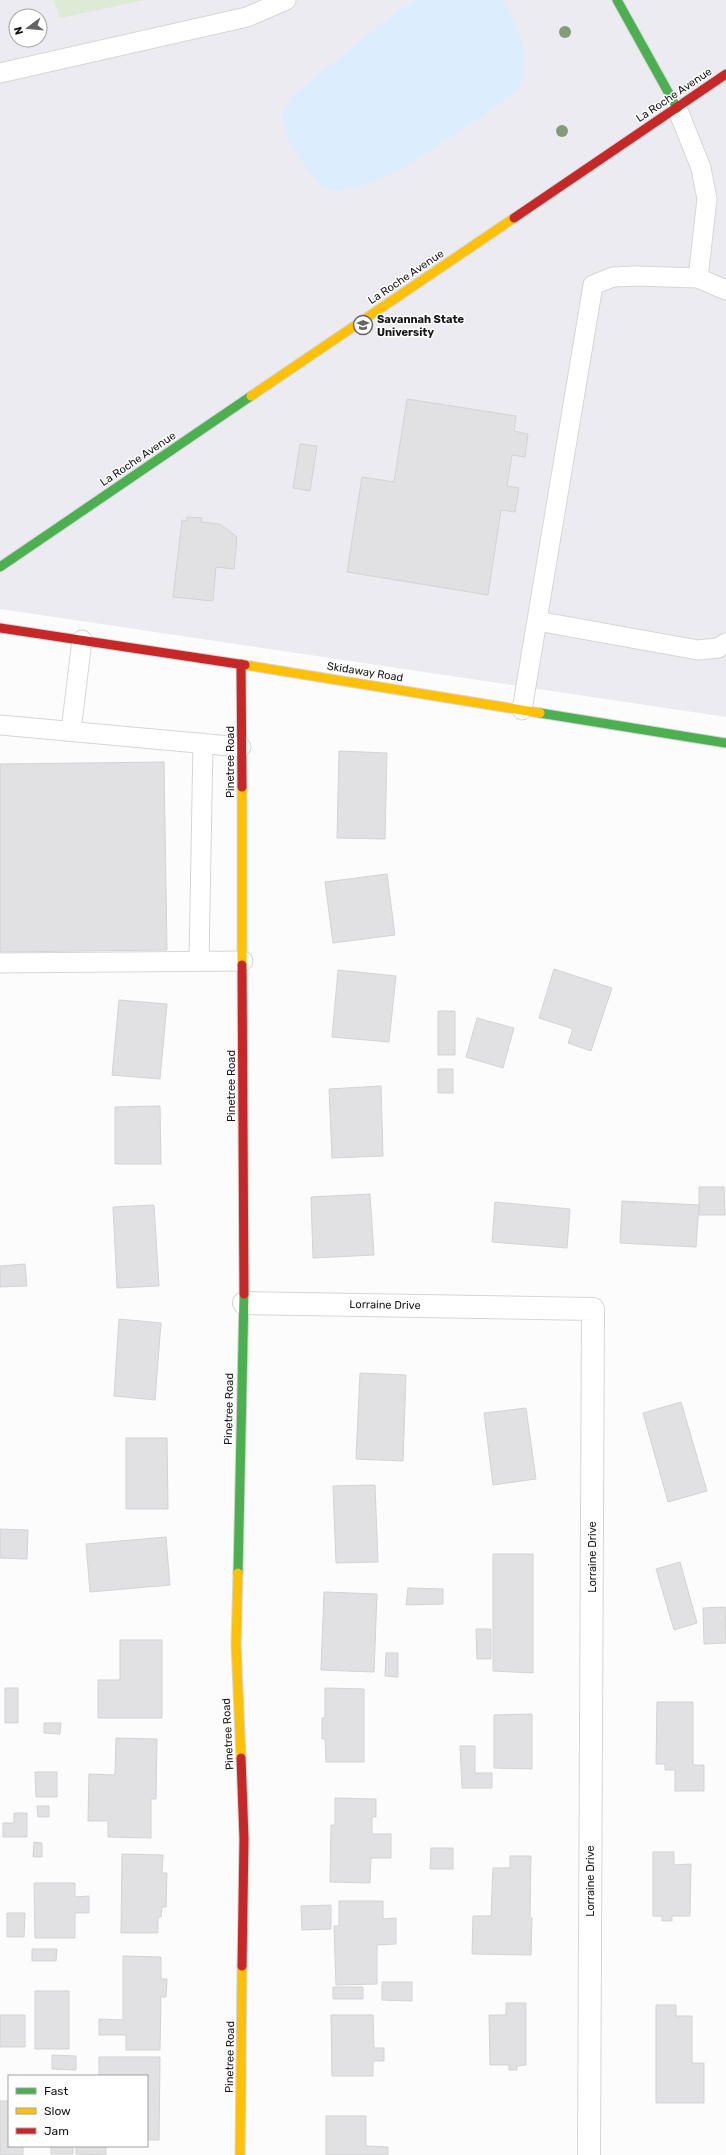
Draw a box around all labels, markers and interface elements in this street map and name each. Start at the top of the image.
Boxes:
north arrow [8,8,48,48]
text: N [12,25,26,36]
street label: La Roche Avenue [634,65,714,125]
street label: La Roche Avenue [366,247,446,307]
place label: Savannah State University [377,313,465,339]
school or university icon: Savannah State University [352,314,374,336]
street label: La Roche Avenue [98,429,178,489]
street label: Skidaway Road [326,660,404,684]
street label: Pinetree Road [224,726,237,798]
street label: Pinetree Road [225,1050,238,1122]
street label: Lorraine Drive [349,1298,421,1312]
street label: Pinetree Road [222,1373,236,1445]
street label: Lorraine Drive [586,1521,599,1593]
street label: Pinetree Road [220,1698,236,1770]
street label: Lorraine Drive [584,1845,597,1917]
street label: Pinetree Road [223,2021,237,2093]
legend [8,2075,148,2147]
text: Fast [44,2084,68,2098]
text: Slow [44,2104,71,2118]
text: Jam [44,2124,69,2138]

